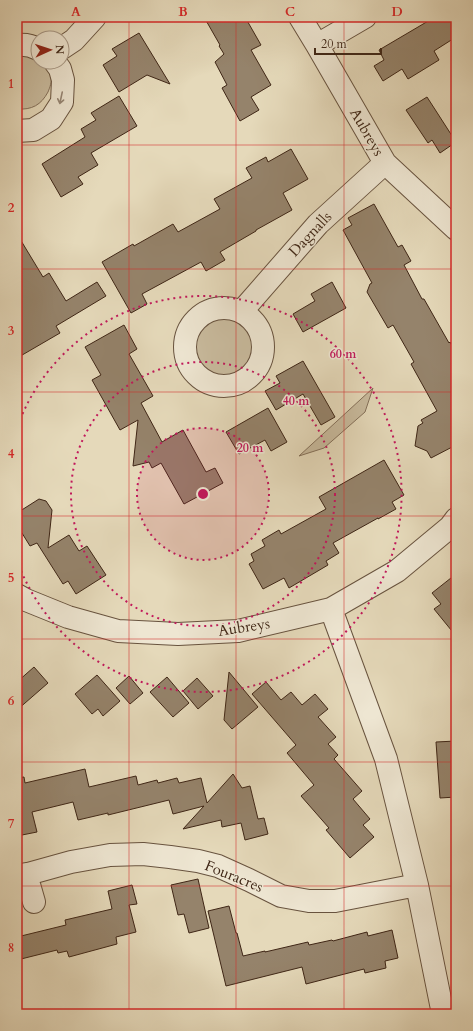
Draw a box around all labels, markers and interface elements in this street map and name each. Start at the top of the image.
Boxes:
text: A [71,3,81,21]
text: B [178,3,188,21]
text: C [285,3,295,21]
text: D [391,3,403,21]
north arrow [30,30,70,70]
scale bar [315,30,381,56]
text: 20 m [321,36,348,52]
text: N [52,44,67,55]
text: 1 [8,75,14,93]
one-way arrow [57,92,65,105]
street label: Aubreys [345,104,389,160]
text: 2 [8,199,15,217]
street label: Dagnalls [284,207,336,261]
text: 3 [8,322,15,340]
text: 60 m [330,346,357,362]
text: 40 m [283,393,310,409]
text: 20 m [237,440,264,456]
text: 4 [8,445,15,463]
centre of rings [196,487,210,501]
text: 5 [8,569,14,587]
street label: Aubreys [217,613,271,641]
text: 6 [8,692,15,710]
text: 7 [8,815,15,833]
street label: Fouracres [202,855,266,897]
text: 8 [8,939,14,957]

